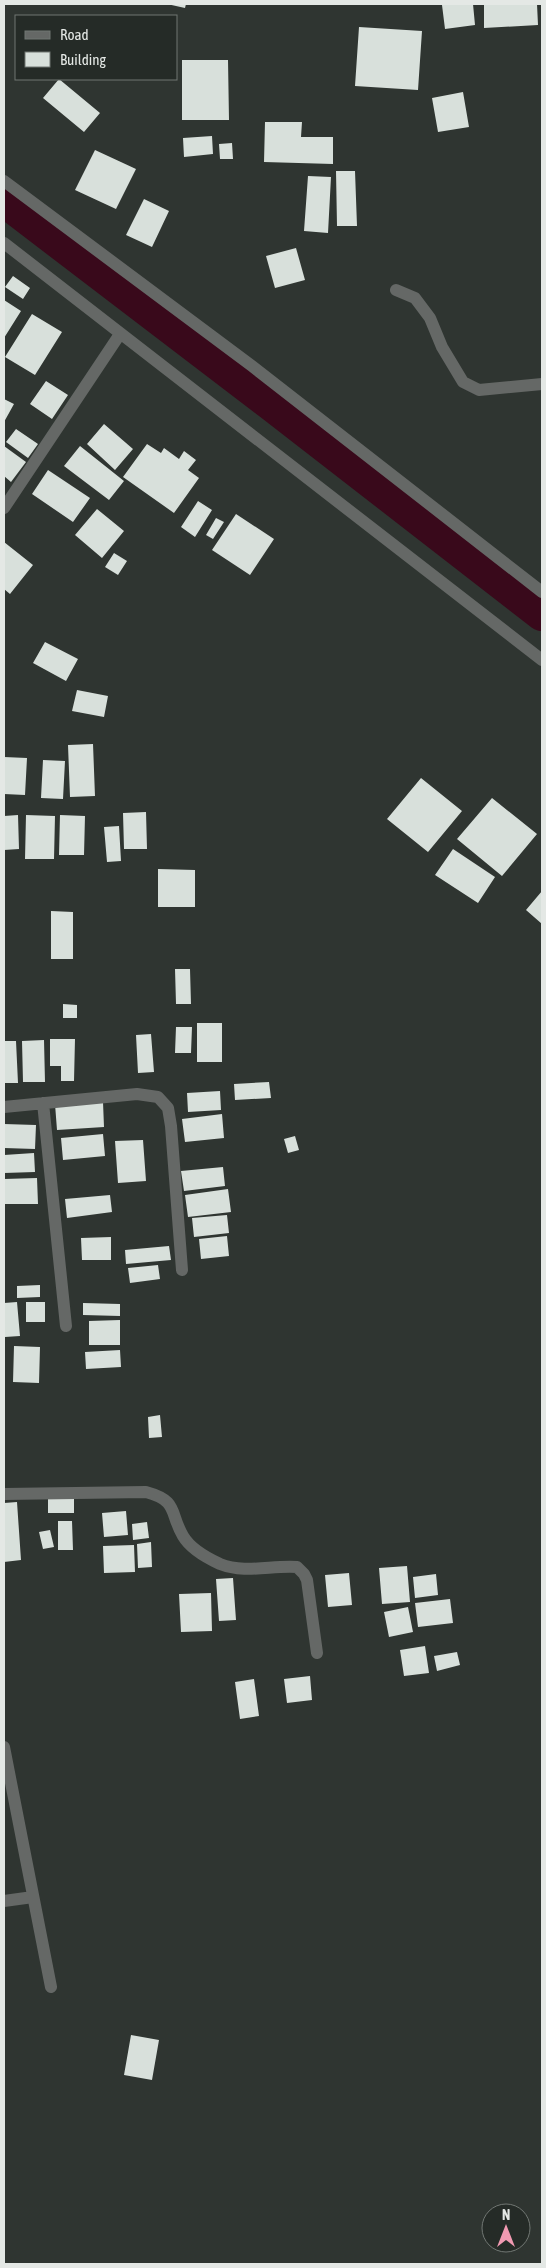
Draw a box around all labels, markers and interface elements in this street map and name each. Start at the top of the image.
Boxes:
legend [15,15,178,80]
text: Road [60,26,89,43]
text: Building [60,51,106,68]
north arrow [481,2203,531,2253]
text: N [502,2207,510,2223]

